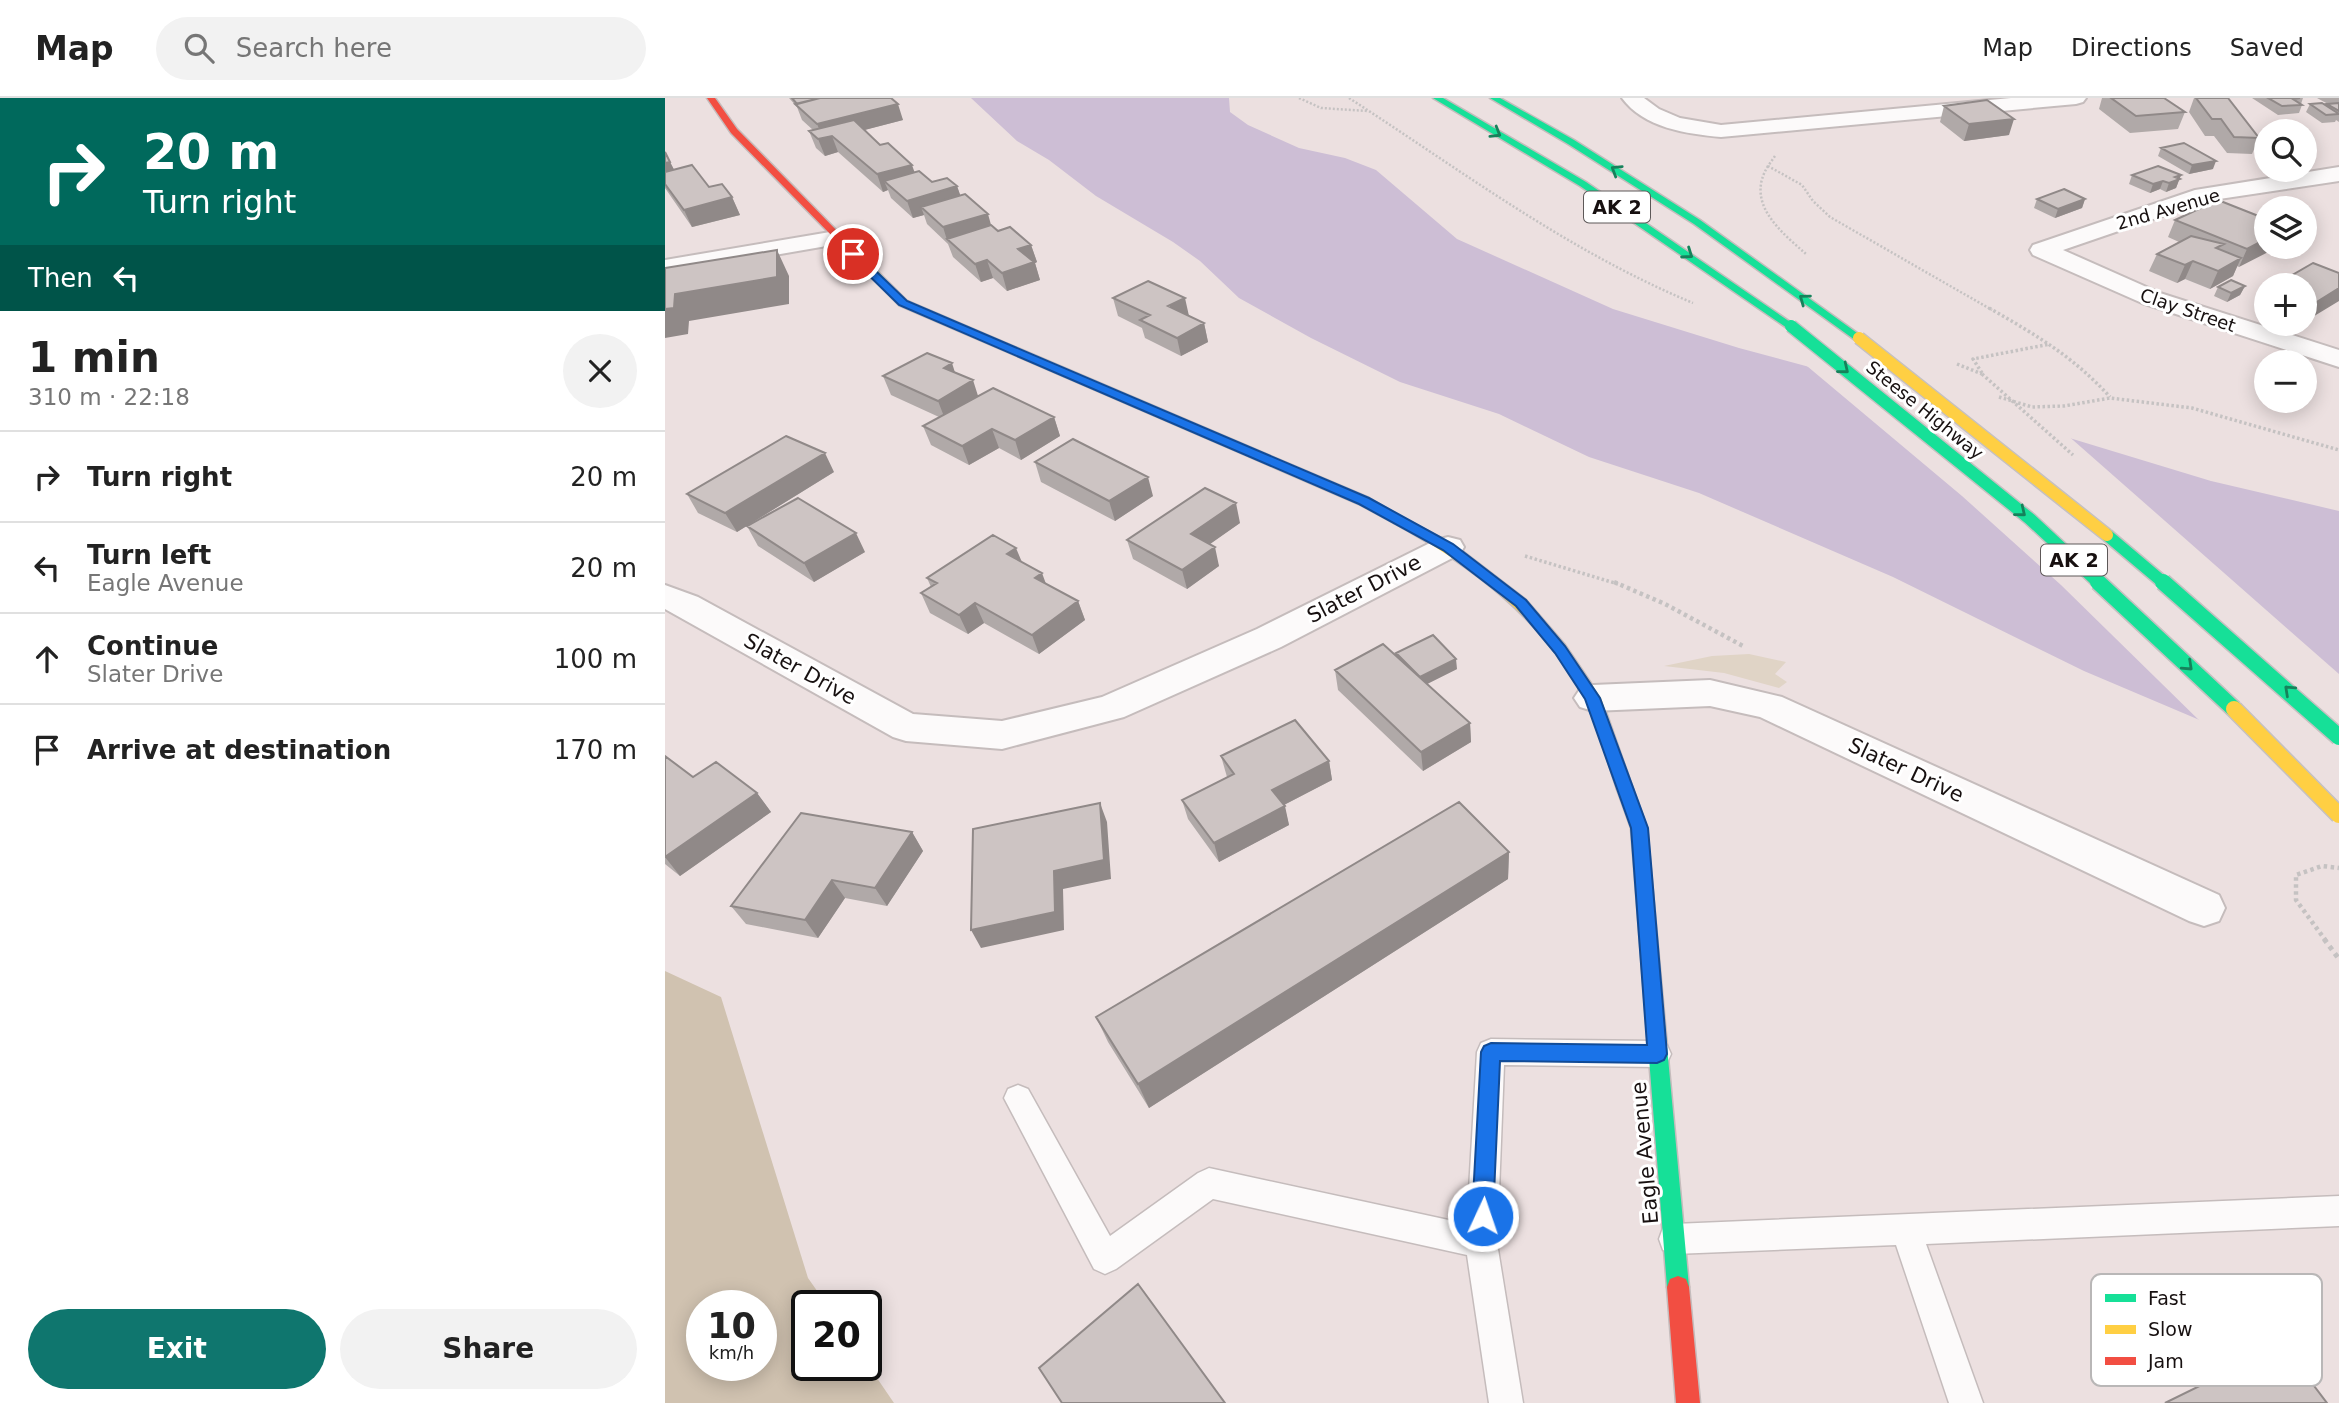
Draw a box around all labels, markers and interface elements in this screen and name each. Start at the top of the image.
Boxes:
search box [156,17,646,80]
text: Map [35,29,114,68]
icon: search [180,29,218,67]
text: Search here [236,33,392,63]
text: Map [1982,34,2033,62]
text: Directions [2071,34,2192,62]
text: Saved [2230,34,2304,62]
map controls [2254,119,2317,413]
button: search [2254,119,2317,182]
text: 20 m [143,124,279,181]
one-way arrow [1488,125,1501,138]
icon: right [28,126,119,217]
one-way arrow [1611,166,1624,179]
text: Turn right [143,183,296,221]
street label: 2nd Avenue [2114,184,2222,234]
road number: AK 2 [1584,192,1650,222]
button: layers [2254,196,2317,259]
pin [823,224,883,284]
icon: arrive [834,235,872,273]
one-way arrow [1680,246,1693,258]
icon: left [107,259,145,297]
text: Then [28,263,93,293]
button: + [2254,273,2317,336]
street label: Clay Street [2137,284,2239,336]
one-way arrow [1799,294,1812,307]
text: 1 min [28,333,160,382]
button: close [563,334,637,408]
button: − [2254,350,2317,413]
street label: Steese Highway [1862,356,1988,464]
one-way arrow [1837,360,1849,373]
text: 310 m · 22:18 [28,384,190,410]
icon: right [28,458,66,496]
text: Turn right [87,462,232,492]
text: 20 m [570,462,637,492]
one-way arrow [2013,504,2026,516]
text: Turn left [87,540,211,570]
road number: AK 2 [2041,544,2107,575]
icon: left [28,549,66,587]
street label: Slater Drive [1303,550,1425,628]
text: 20 m [570,553,637,583]
text: Eagle Avenue [87,570,244,596]
street label: Slater Drive [740,628,860,710]
text: Continue [87,631,218,661]
icon: ahead [28,640,66,678]
text: 100 m [554,644,637,674]
one-way arrow [2180,658,2193,670]
text: Slater Drive [87,661,223,687]
one-way arrow [2284,686,2297,699]
icon: arrive [28,731,66,769]
street label: Slater Drive [1845,733,1967,807]
text: Arrive at destination [87,735,391,765]
text: 170 m [554,735,637,765]
street label: Eagle Avenue [1627,1081,1663,1225]
position arrow [1446,1179,1520,1253]
legend [2091,1274,2322,1386]
text: Fast [2148,1287,2186,1309]
speed limit sign: 20 [791,1290,882,1381]
text: 10 [707,1306,756,1346]
button: Exit [28,1309,326,1389]
button: Share [340,1309,637,1389]
text: Slow [2148,1318,2193,1340]
text: km/h [709,1342,754,1363]
text: Jam [2147,1350,2184,1372]

